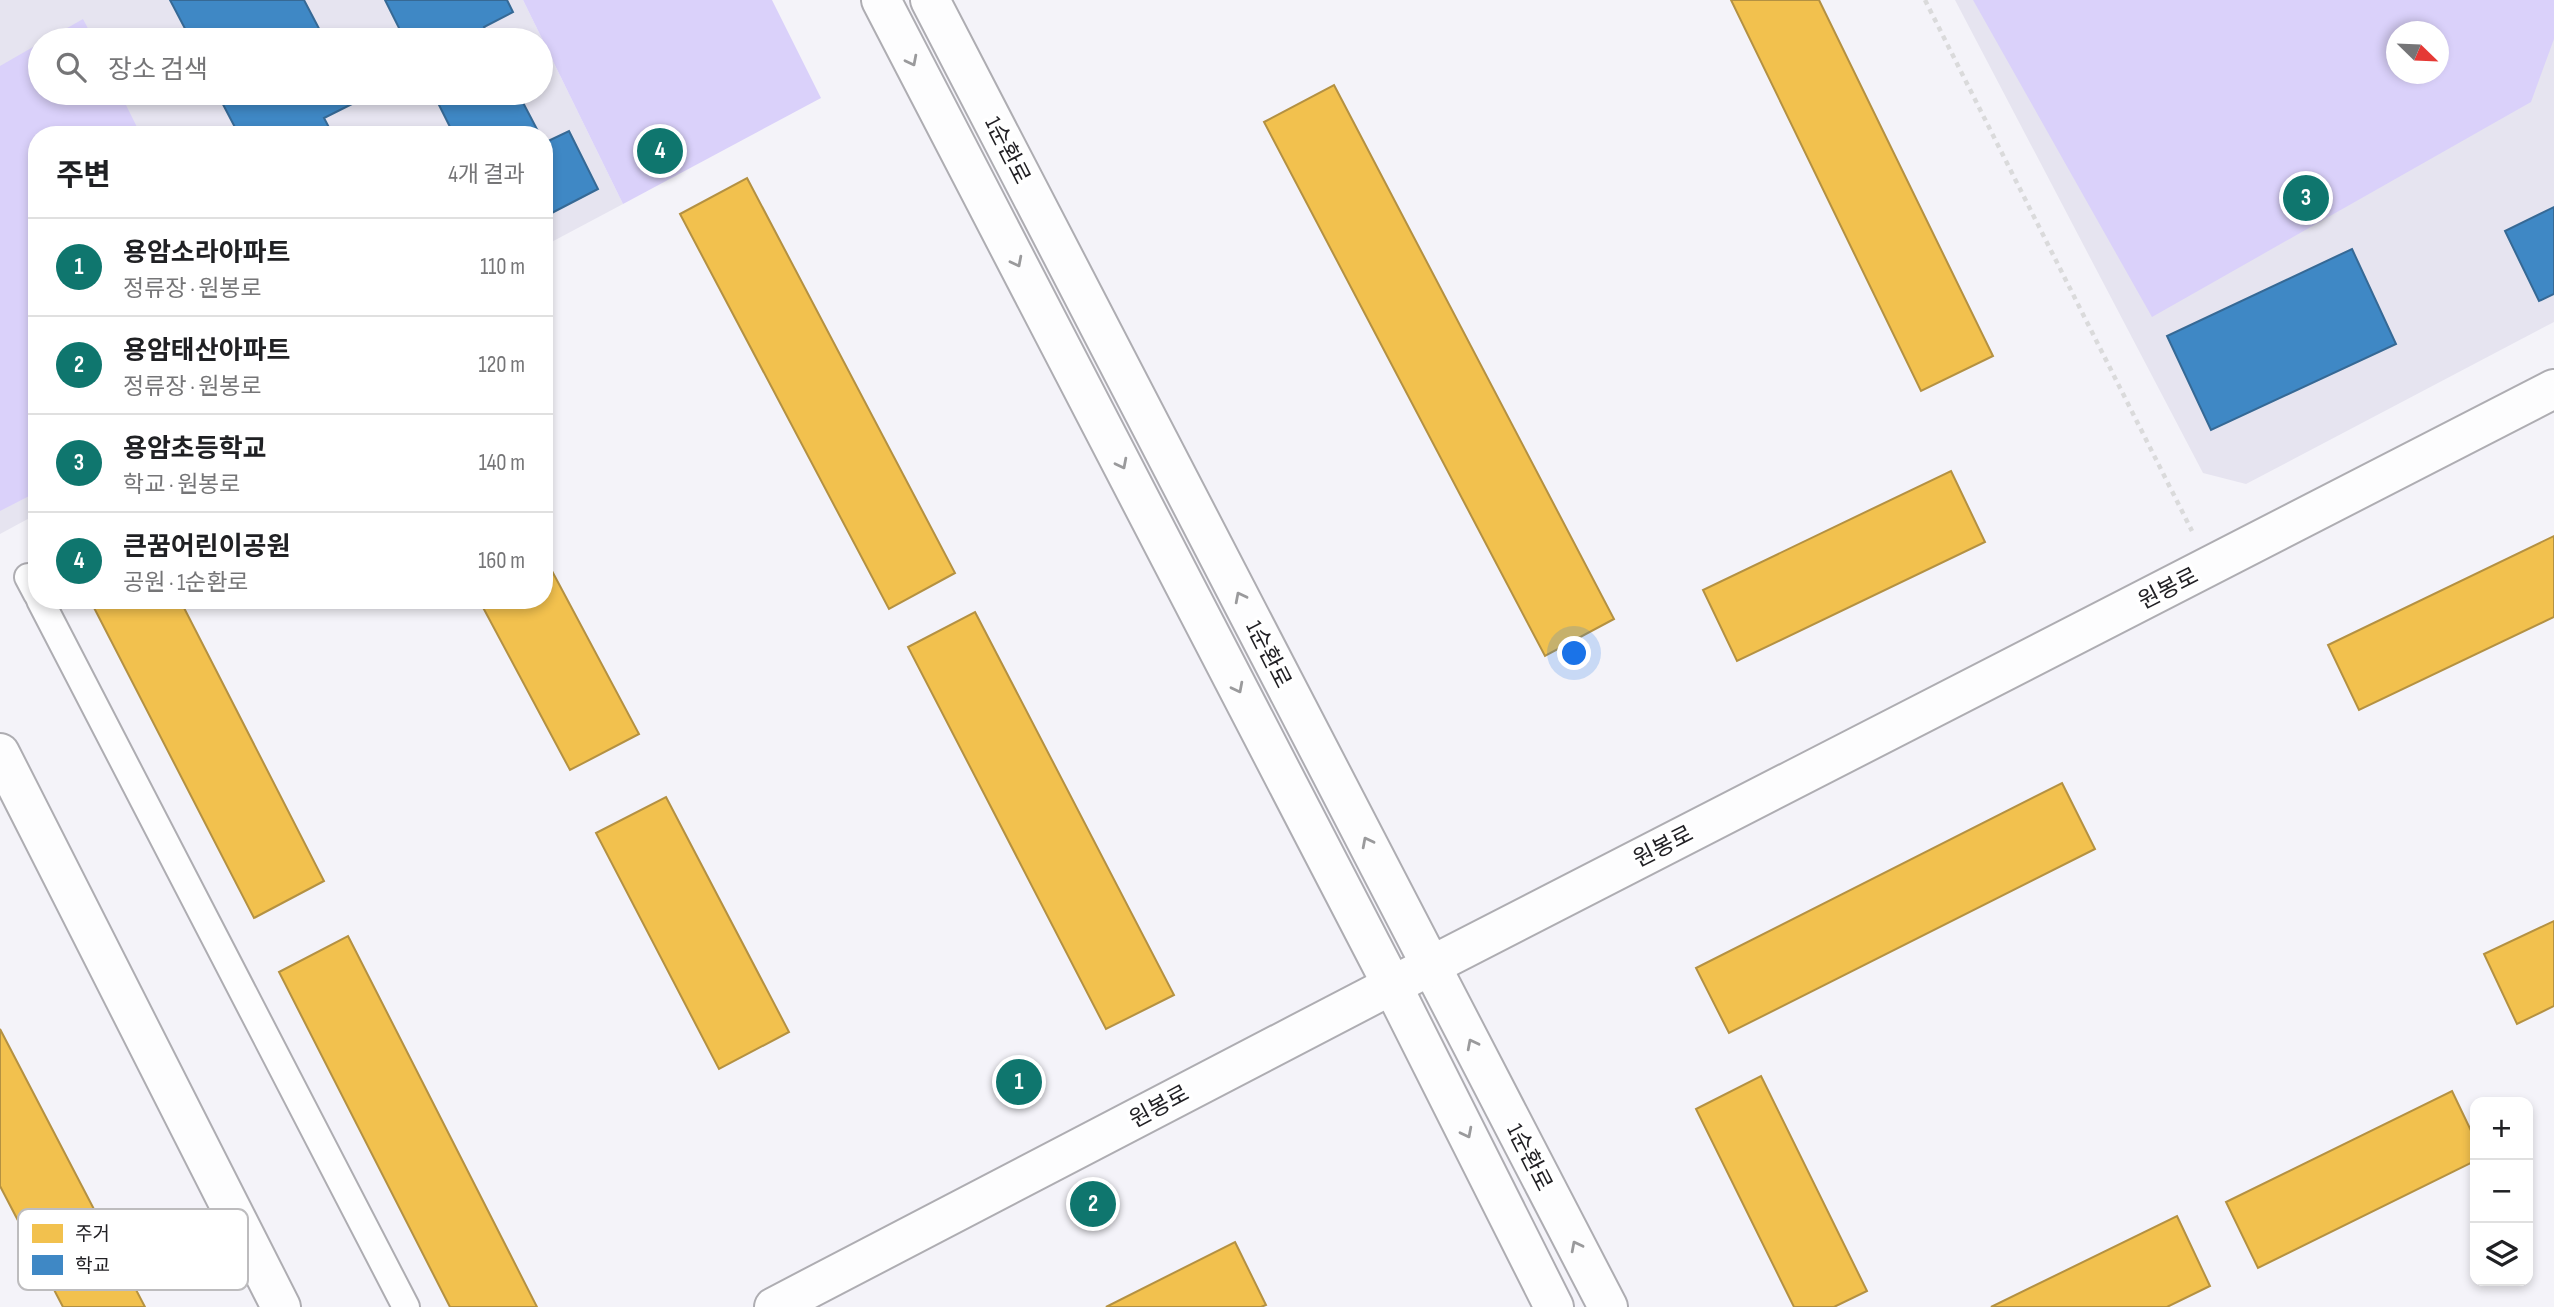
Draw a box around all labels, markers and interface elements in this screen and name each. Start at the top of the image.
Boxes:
north arrow [2386,21,2449,84]
search box [28,28,553,105]
icon: search [52,48,90,86]
one-way arrow [904,53,918,66]
text: 장소 검색 [108,55,208,86]
street label: 1순환로 [978,112,1036,189]
pin: 4 [637,125,683,177]
text: 주변 [56,158,111,194]
text: 4개 결과 [448,161,525,189]
pin: 3 [2283,172,2329,224]
text: 용암소라아파트 [123,238,290,269]
text: 1 [74,253,84,281]
text: 110 m [480,253,525,281]
one-way arrow [1009,255,1023,268]
text: 정류장 · 원봉로 [123,275,262,303]
text: 용암태산아파트 [123,336,290,367]
text: 2 [74,351,84,379]
text: 120 m [479,351,525,379]
text: 정류장 · 원봉로 [123,373,262,401]
text: 용암초등학교 [123,434,267,465]
text: 3 [74,449,84,477]
text: 140 m [479,449,525,477]
one-way arrow [1114,457,1127,470]
text: 학교 · 원봉로 [123,471,241,499]
text: 큰꿈어린이공원 [123,532,290,563]
text: 4 [74,547,84,575]
text: 160 m [478,547,525,575]
street label: 원봉로 [2134,562,2203,616]
text: 공원 · 1순환로 [123,569,249,597]
one-way arrow [1234,592,1248,604]
street label: 1순환로 [1239,616,1297,693]
your location [1557,636,1591,670]
one-way arrow [1230,681,1244,693]
street label: 원봉로 [1629,820,1698,874]
one-way arrow [1361,837,1375,850]
one-way arrow [1466,1039,1480,1052]
pin: 1 [996,1056,1042,1108]
street label: 원봉로 [1125,1080,1194,1134]
map controls [2470,1097,2533,1286]
button: + [2470,1097,2533,1160]
street label: 1순환로 [1500,1119,1558,1196]
one-way arrow [1458,1126,1472,1139]
button: − [2470,1160,2533,1223]
pin: 2 [1070,1178,1116,1230]
legend [18,1209,248,1290]
text: 주거 [75,1223,110,1246]
button: layers [2470,1223,2533,1286]
one-way arrow [1571,1241,1585,1254]
text: 학교 [75,1255,110,1278]

